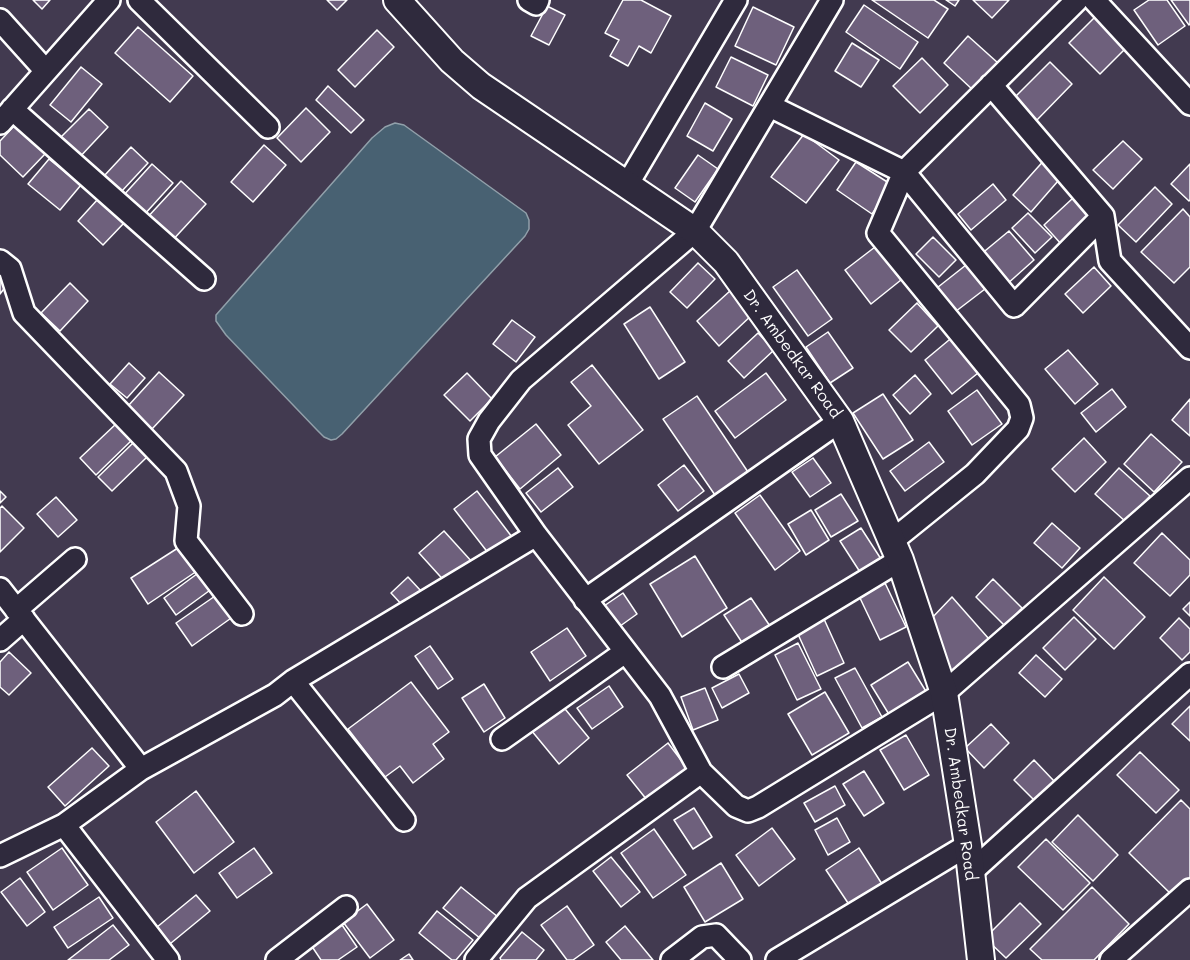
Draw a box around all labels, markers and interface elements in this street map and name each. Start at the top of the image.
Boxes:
street label: Dr. Ambedkar Road [739,286,845,422]
street label: Dr. Ambedkar Road [940,726,980,882]

